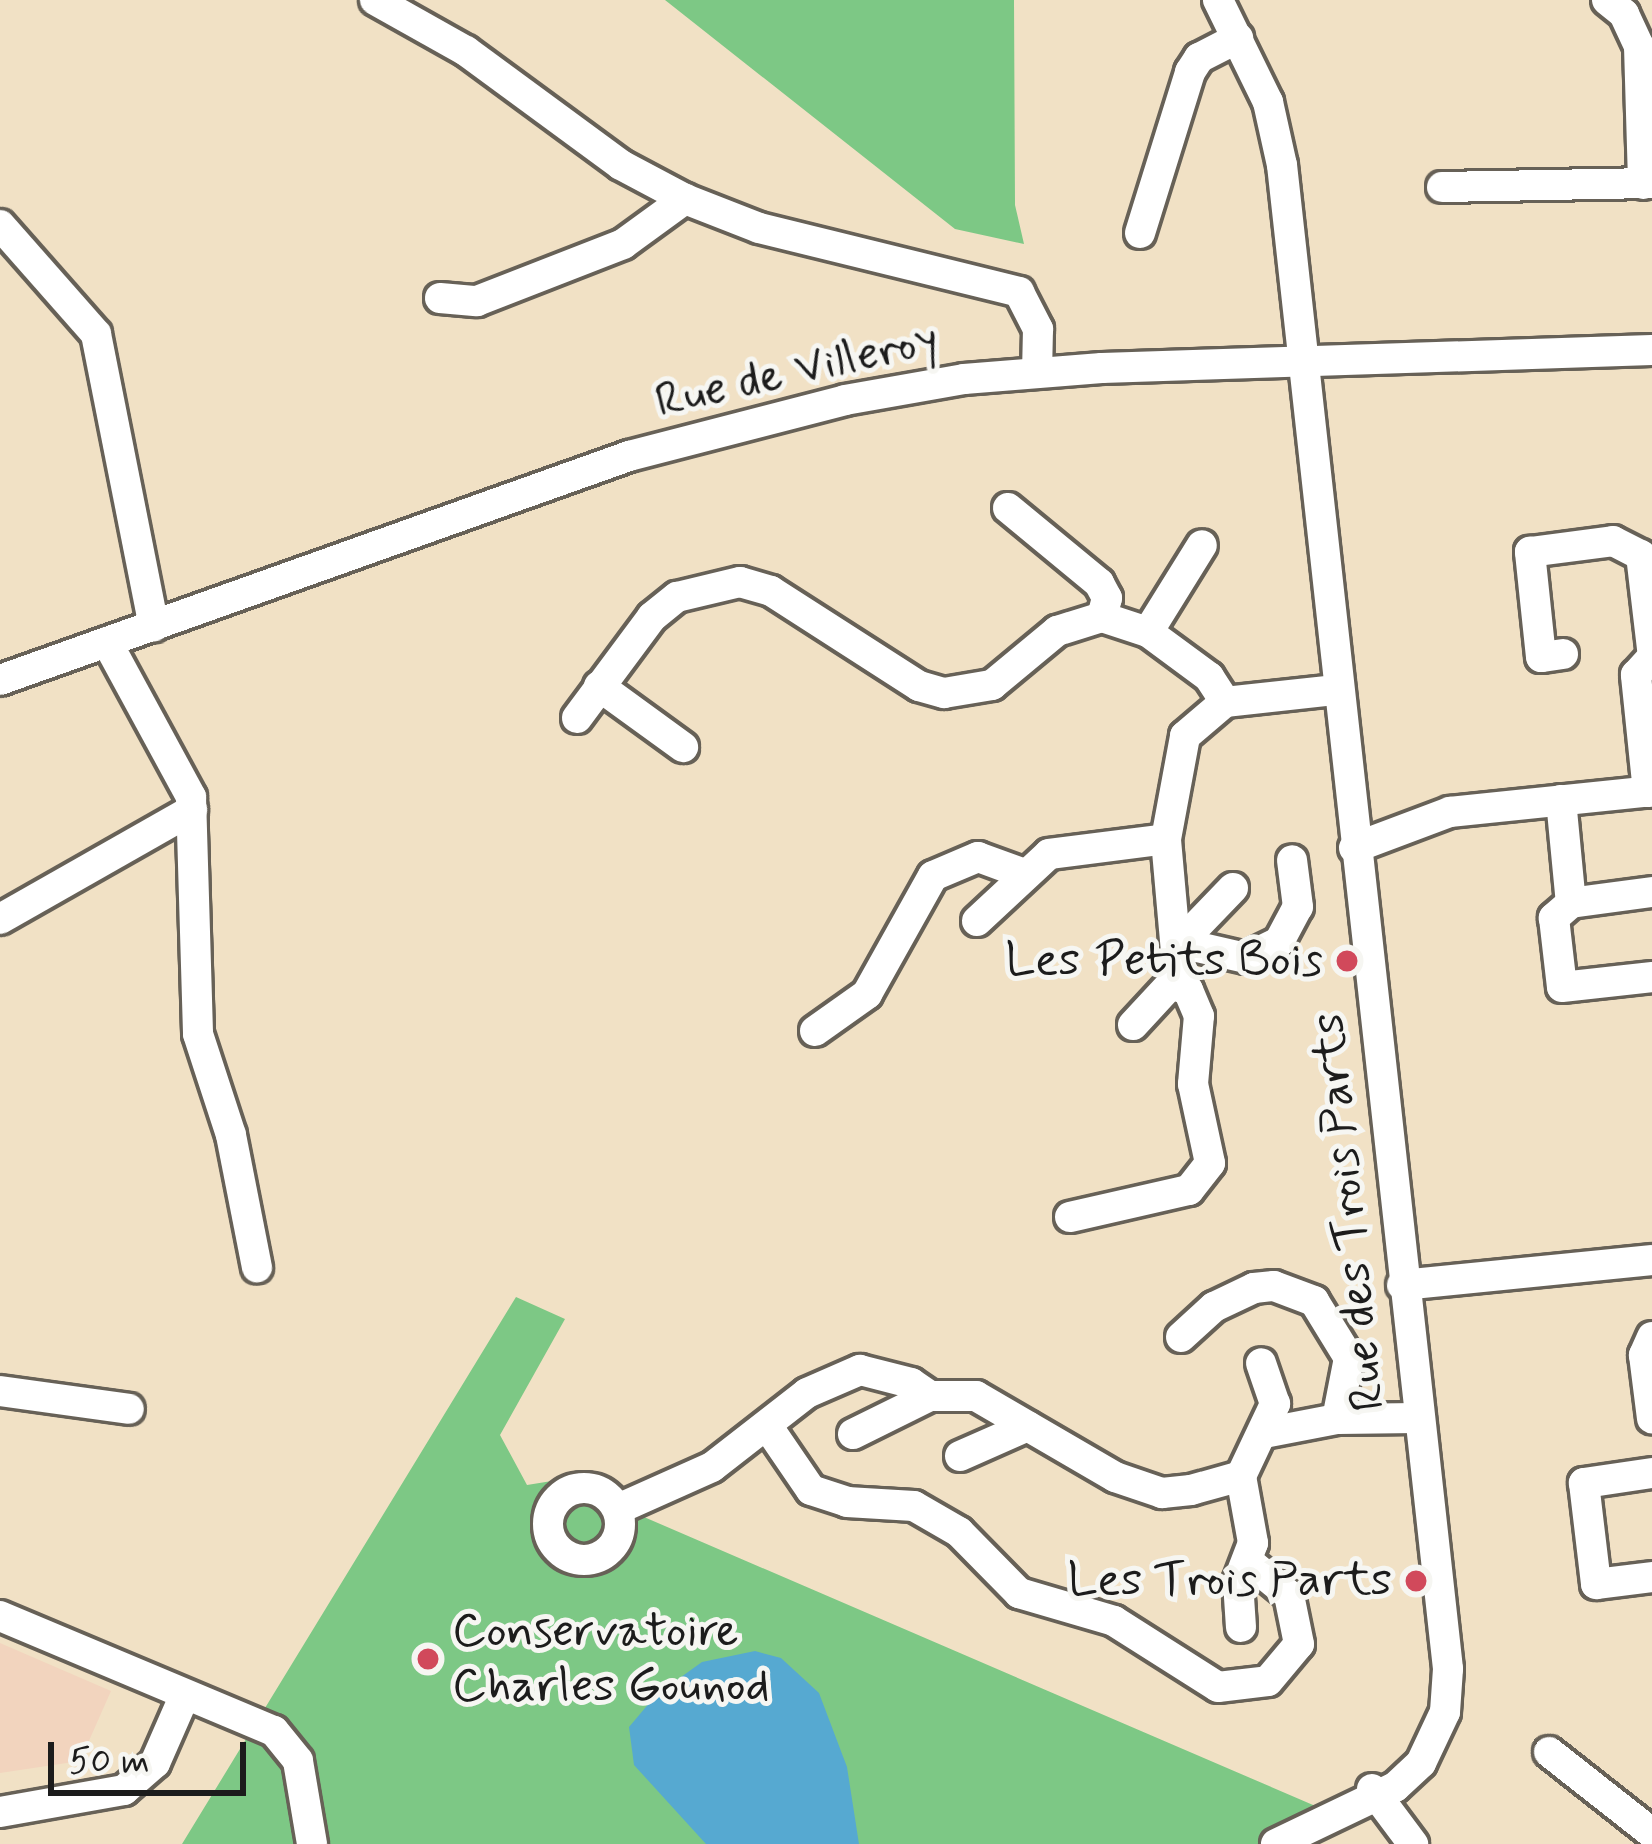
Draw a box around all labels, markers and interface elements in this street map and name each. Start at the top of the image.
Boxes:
street label: Rue de Villeroy [649,310,945,432]
place label: Les Petits Bois [1013,932,1323,990]
marker: Les Petits Bois [1334,948,1360,974]
street label: Rue des Trois Parts [1300,1015,1398,1409]
place label: Les Trois Parts [1079,1552,1392,1610]
marker: Les Trois Parts [1403,1568,1429,1594]
place label: Conservatoire Charles Gounod [452,1602,767,1715]
marker: Conservatoire Charles Gounod [415,1646,441,1672]
scale bar [54,1718,252,1792]
text: 50 m [69,1739,150,1786]

